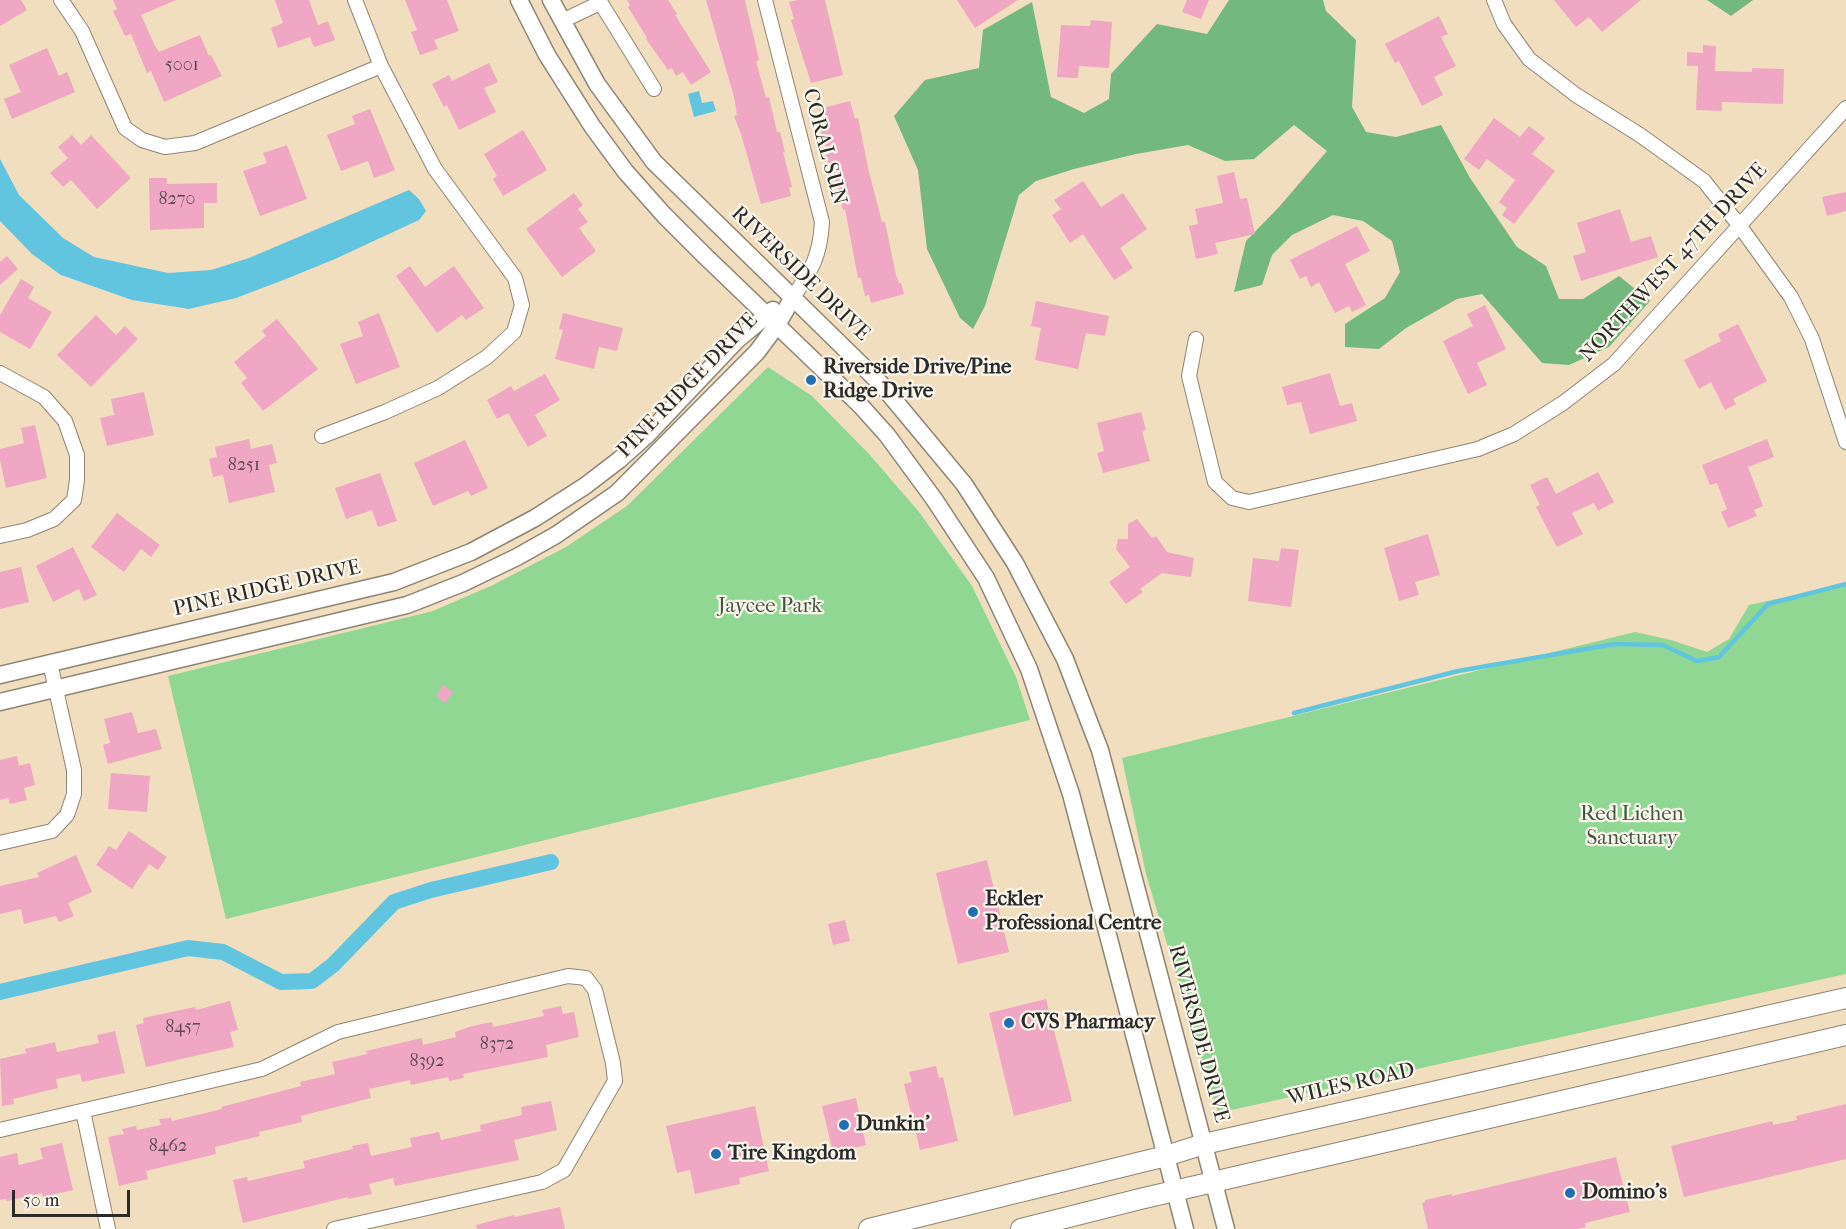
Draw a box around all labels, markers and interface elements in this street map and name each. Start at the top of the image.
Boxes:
house number: 5001 [165,55,199,77]
street label: CORAL SUN [796,86,852,208]
street label: NORTHWEST 47TH DRIVE [1575,158,1773,368]
house number: 8270 [159,189,195,211]
street label: RIVERSIDE DRIVE [725,201,875,347]
street label: PINE RIDGE DRIVE [612,308,764,464]
place label: Riverside Drive/Pine Ridge Drive [823,355,1011,405]
marker: Riverside Drive/Pine Ridge Drive [804,373,818,387]
house number: 8251 [228,455,260,477]
street label: PINE RIDGE DRIVE [171,555,363,623]
park label: Jaycee Park [718,594,822,620]
park label: Red Lichen Sanctuary [1580,802,1684,852]
place label: Eckler Professional Centre [985,887,1161,937]
marker: Eckler Professional Centre [966,905,980,919]
street label: RIVERSIDE DRIVE [1162,942,1234,1126]
place label: CVS Pharmacy [1021,1010,1155,1036]
marker: CVS Pharmacy [1002,1016,1016,1030]
house number: 8457 [165,1017,201,1039]
house number: 8372 [480,1034,514,1056]
house number: 8392 [409,1051,445,1073]
street label: WILES ROAD [1285,1058,1417,1112]
place label: Dunkin' [856,1112,930,1138]
marker: Dunkin' [837,1118,851,1132]
house number: 8462 [149,1136,187,1158]
place label: Tire Kingdom [728,1141,856,1167]
marker: Tire Kingdom [709,1147,723,1161]
scale bar [15,1178,134,1216]
place label: Domino's [1582,1180,1667,1206]
marker: Domino's [1563,1186,1577,1200]
text: 50 m [23,1190,59,1211]

